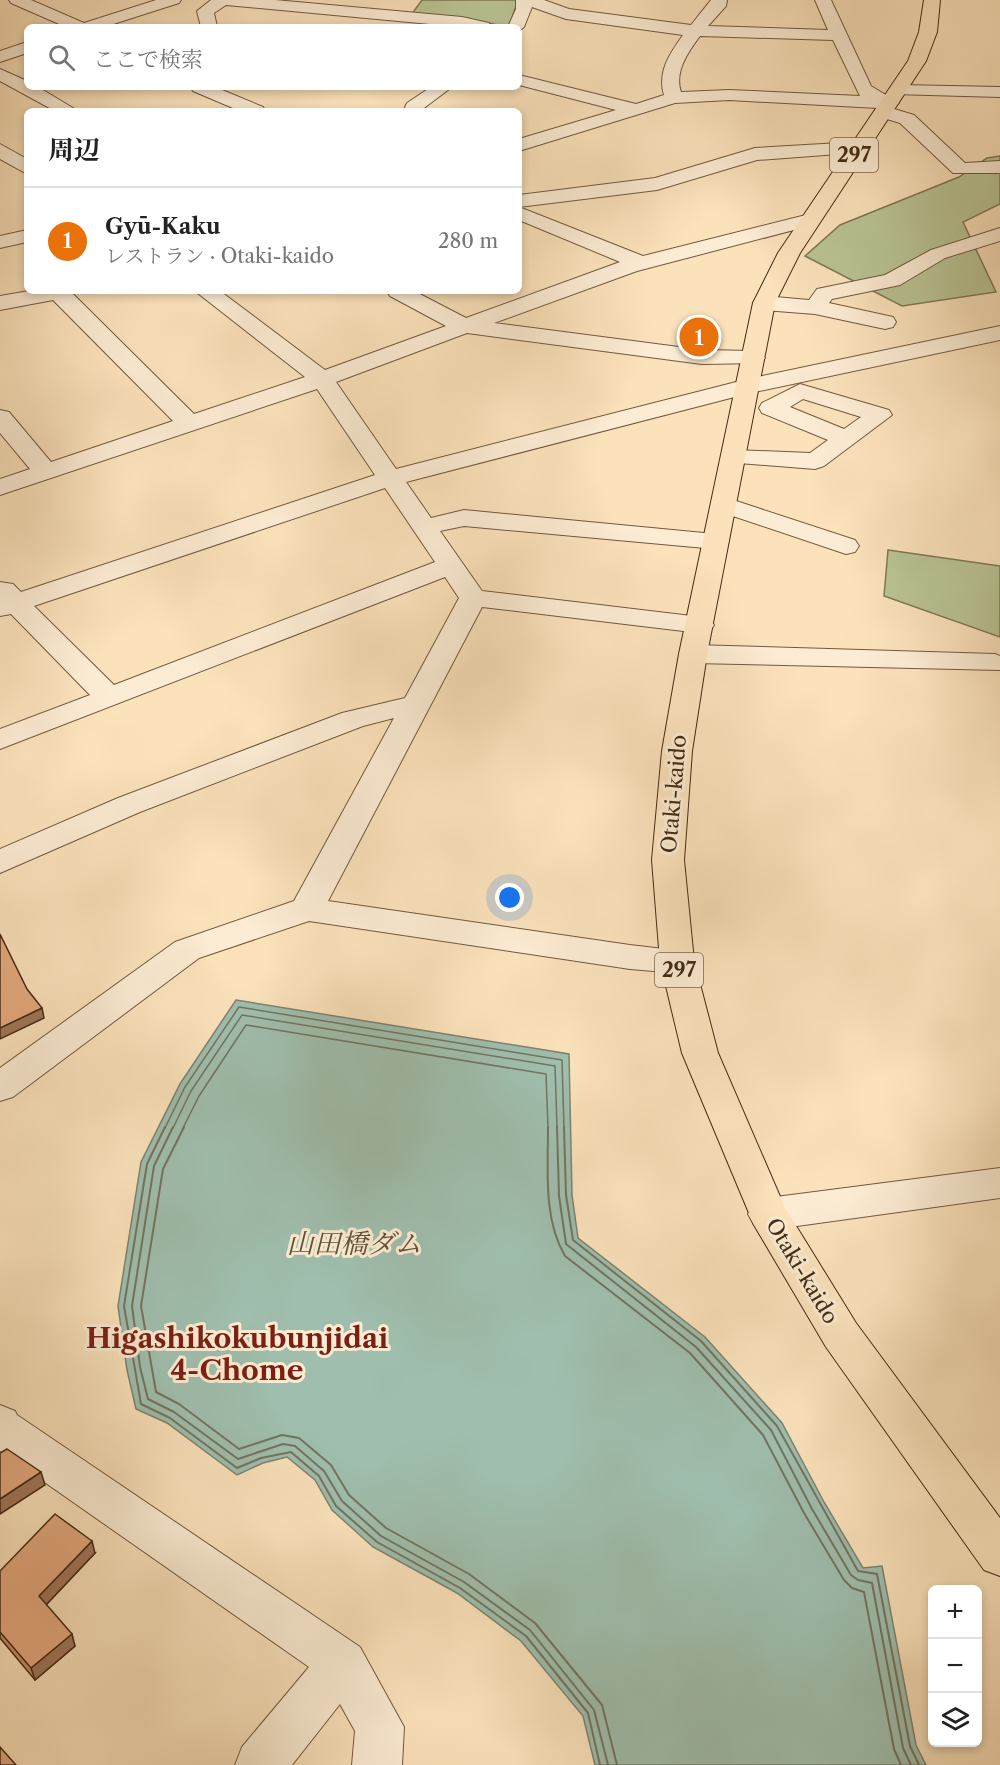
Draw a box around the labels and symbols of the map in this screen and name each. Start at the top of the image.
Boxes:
road number: 297 [830,138,878,172]
pin: 1 [680,314,718,360]
street label: Otaki-kaido [656,734,691,854]
your location [495,883,524,912]
road number: 297 [655,953,703,987]
street label: Otaki-kaido [761,1213,844,1328]
water label: 山田橋ダム [287,1227,422,1260]
district label: Higashikokubunjidai 4-Chome [86,1321,388,1387]

